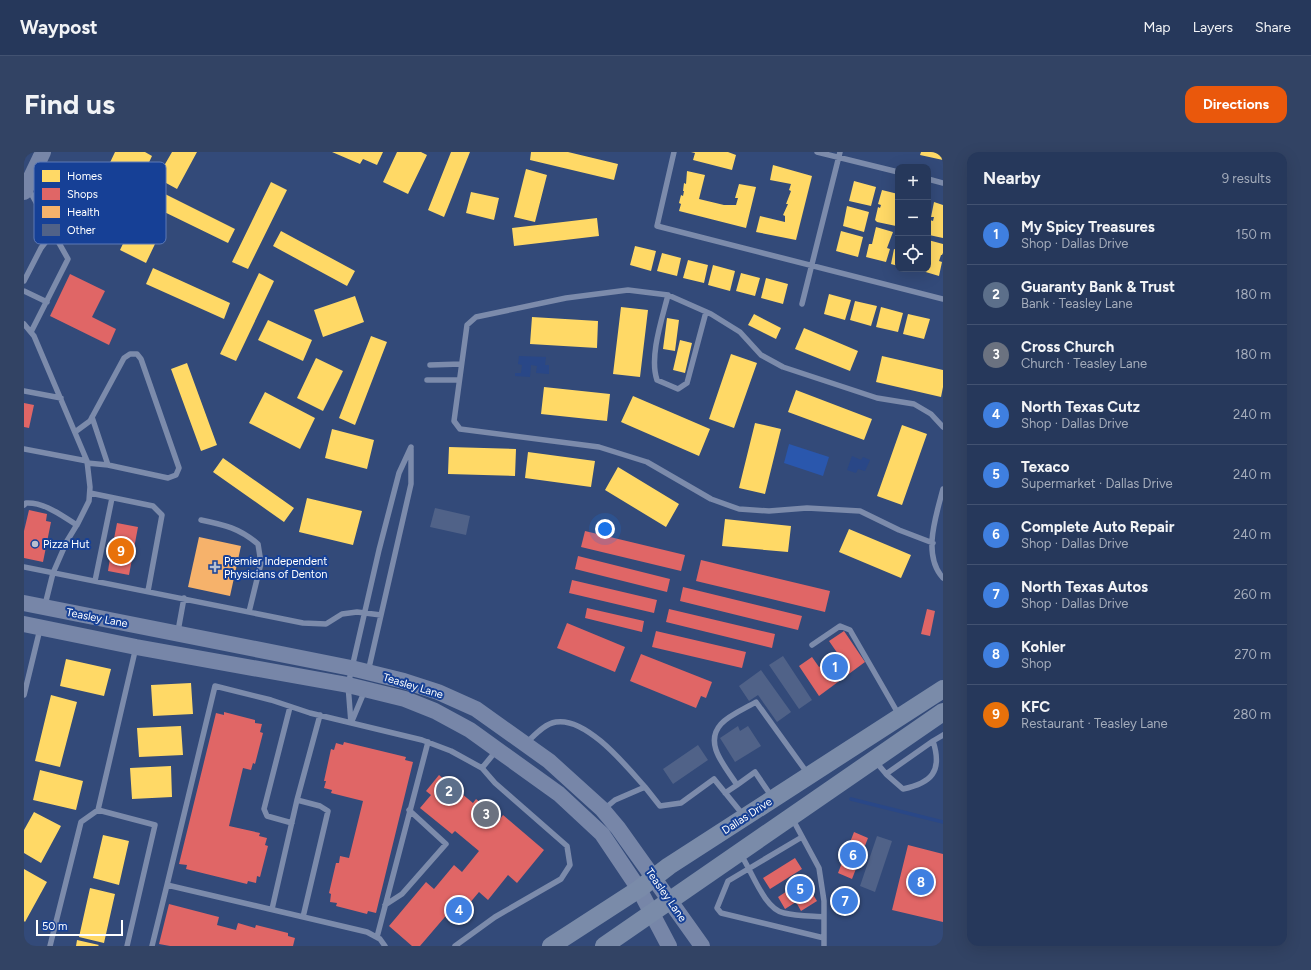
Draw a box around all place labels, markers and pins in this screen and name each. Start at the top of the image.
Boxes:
pin: 9 [108,536,134,566]
place label: Pizza Hut [43,538,90,551]
marker: Pizza Hut [30,539,40,549]
place label: Premier Independent Physicians of Denton [224,555,328,581]
marker: Premier Independent Physicians of Denton [209,561,221,573]
pin: 1 [822,652,848,682]
pin: 2 [436,776,462,806]
pin: 3 [473,799,499,829]
pin: 6 [840,840,866,870]
pin: 8 [908,867,934,897]
pin: 5 [787,874,813,904]
pin: 7 [832,886,858,916]
pin: 4 [446,895,472,925]

